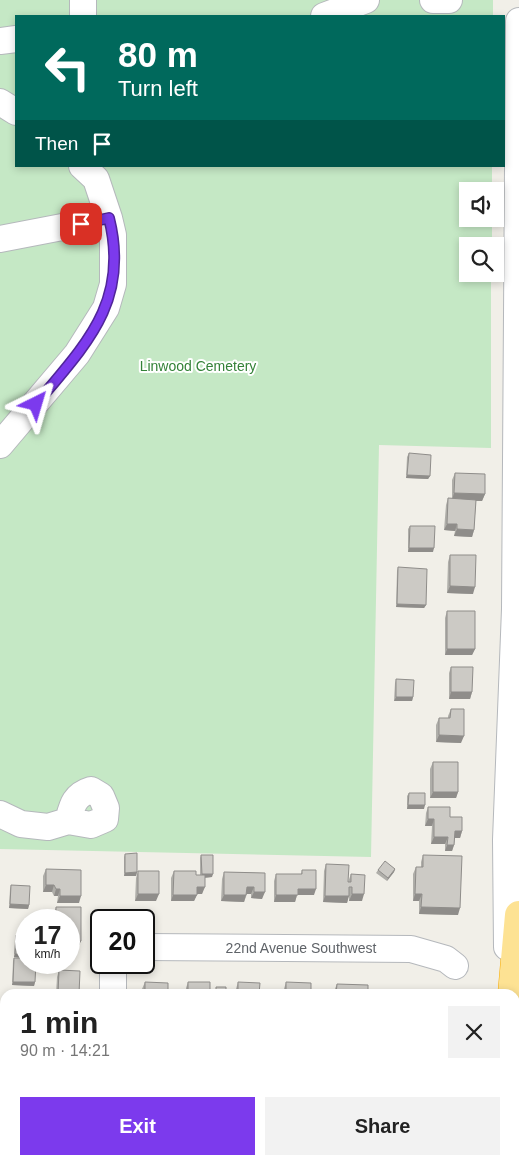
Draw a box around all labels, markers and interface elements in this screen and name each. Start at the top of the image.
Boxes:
icon: left [35,35,100,100]
text: 80 m [118,35,198,74]
text: Turn left [118,76,198,101]
icon: arrive [88,130,116,158]
text: Then [35,133,78,154]
map controls [459,182,504,282]
button: sound [459,182,504,227]
pin [60,203,102,245]
icon: arrive [67,210,95,238]
button: search [459,237,504,282]
park label: Linwood Cemetery [140,358,256,374]
position arrow [9,377,61,429]
speed limit sign: 20 [90,909,155,974]
text: 17 [34,921,61,949]
street label: 22nd Avenue Southwest [226,940,376,956]
text: km/h [34,947,61,961]
text: 1 min [20,1006,98,1039]
button: close [448,1006,500,1058]
text: 90 m · 14:21 [20,1042,110,1059]
button: Exit [20,1097,255,1155]
button: Share [265,1097,500,1155]

